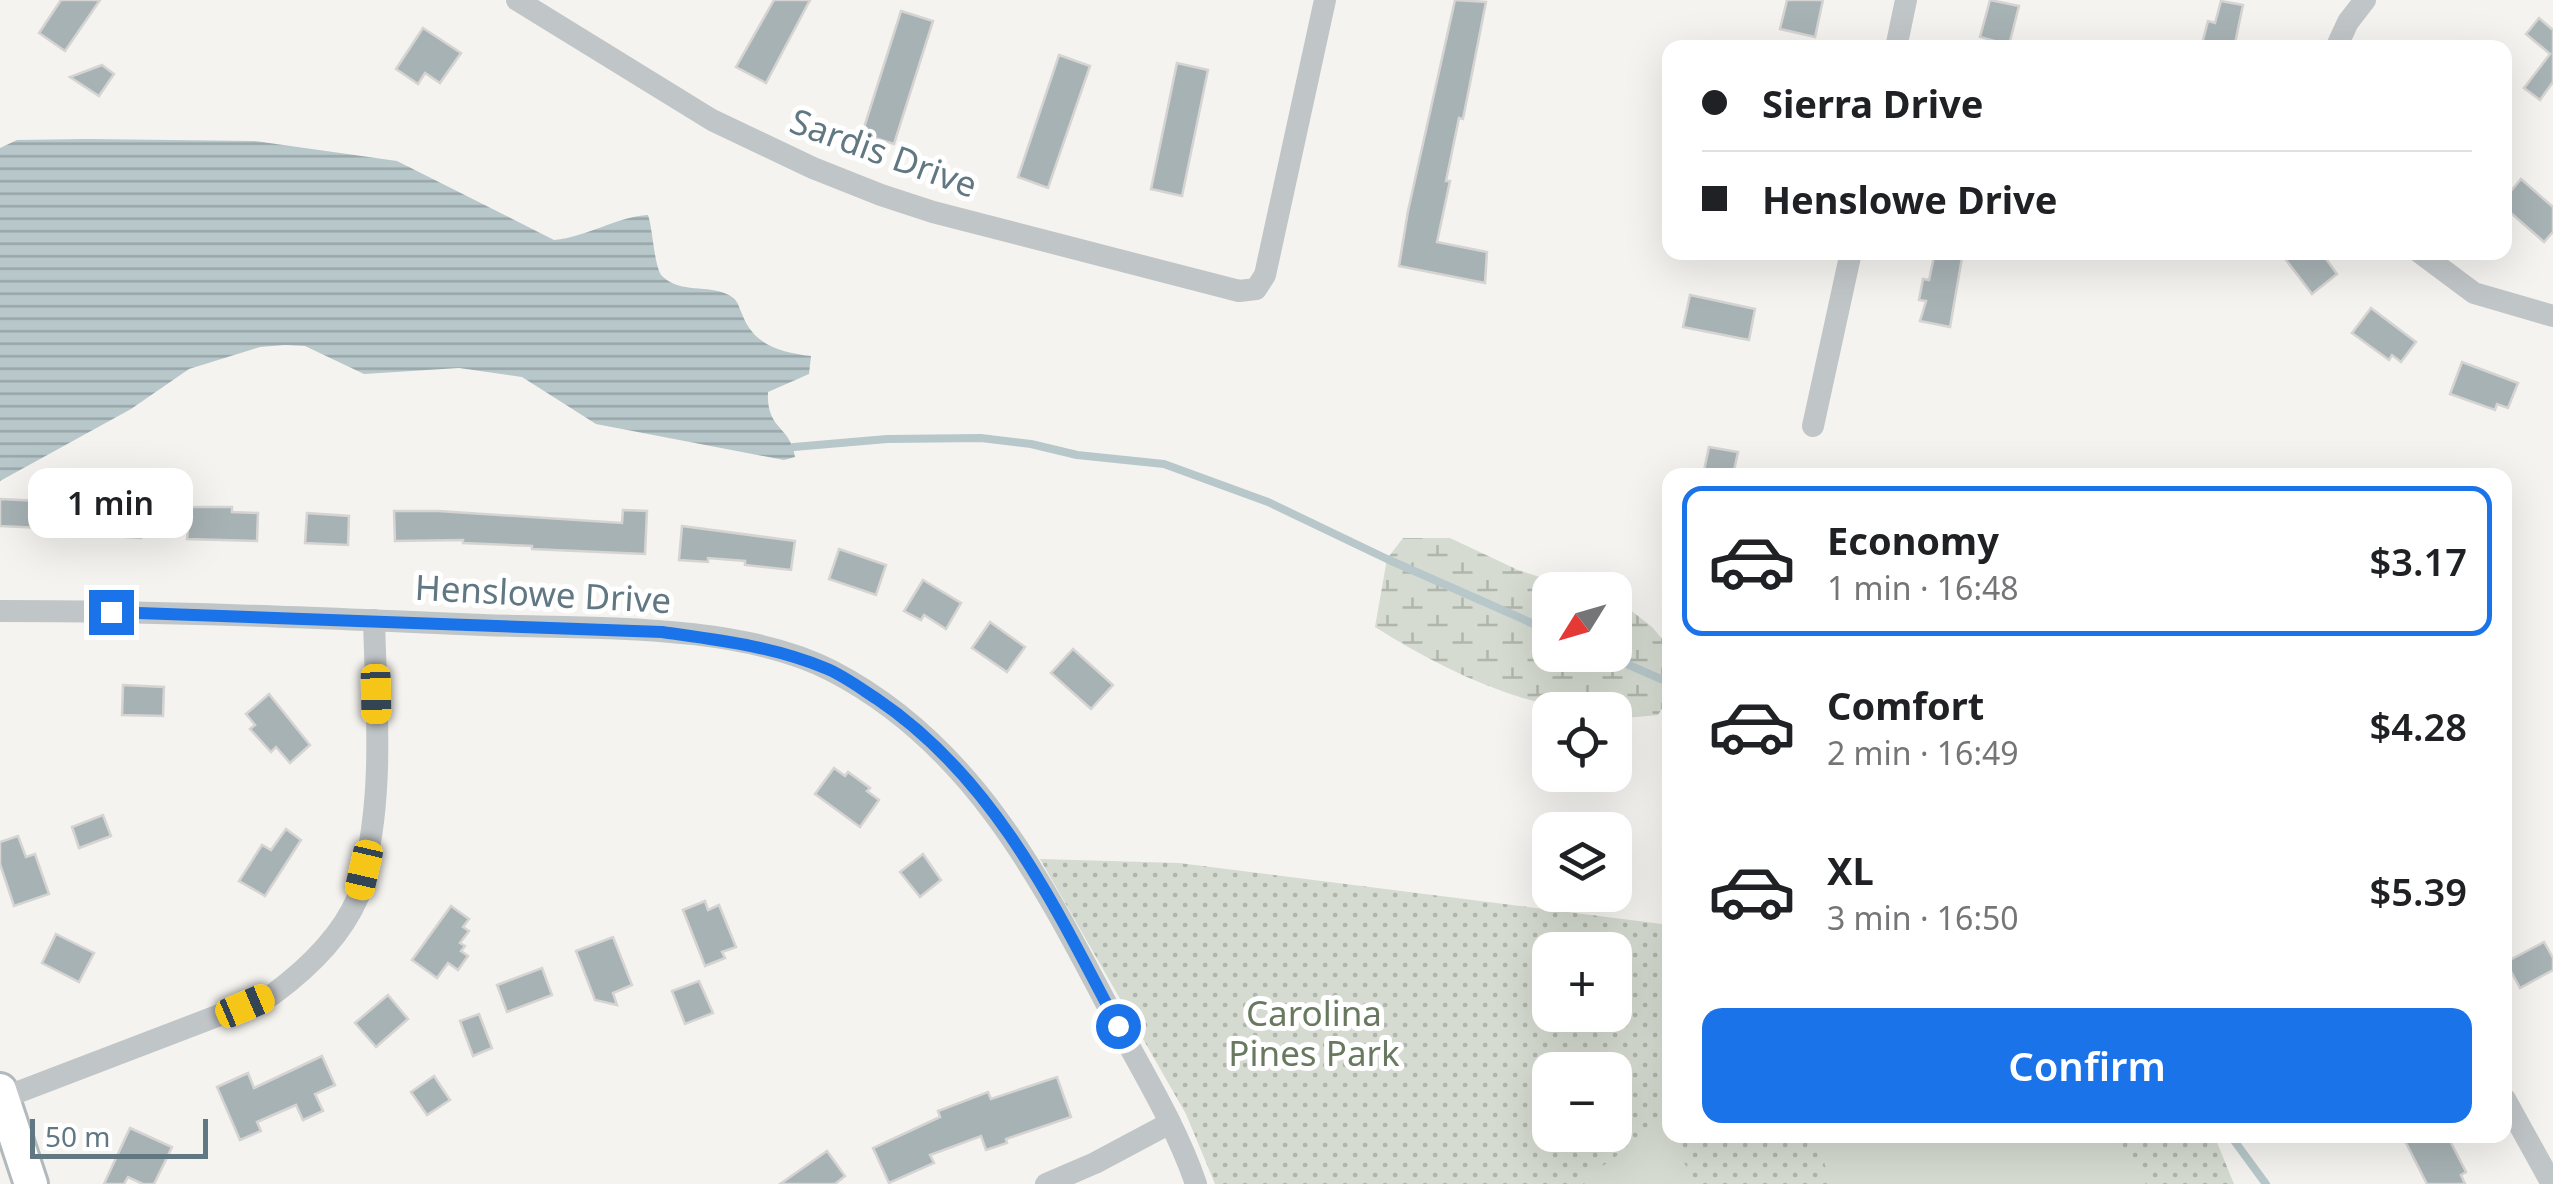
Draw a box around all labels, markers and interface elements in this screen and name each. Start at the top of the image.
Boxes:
text: Sierra Drive [1762,77,1983,129]
street label: Sardis Drive [784,96,984,208]
text: Henslowe Drive [1762,173,2058,225]
callout: 1 min [28,467,194,537]
text: 1 min [67,481,154,524]
text: Economy [1827,514,1999,566]
icon: car [1707,516,1797,606]
text: $3.17 [2370,535,2467,587]
street label: Henslowe Drive [414,563,672,623]
text: 1 min · 16:48 [1827,566,2019,609]
north arrow [1532,572,1632,672]
map controls [1532,572,1632,1152]
route end [89,590,134,635]
car [360,664,392,724]
text: Comfort [1827,679,1984,731]
icon: car [1707,681,1797,771]
button: locate [1532,692,1632,792]
text: $4.28 [2370,700,2467,752]
text: 2 min · 16:49 [1827,731,2019,774]
button: layers [1532,812,1632,912]
car [343,837,385,903]
text: XL [1827,844,1874,896]
icon: car [1707,846,1797,936]
text: $5.39 [2370,865,2467,917]
text: 3 min · 16:50 [1827,896,2019,939]
button: + [1532,932,1632,1032]
car [212,980,278,1032]
park label: Carolina Pines Park [1228,989,1400,1076]
route start [1096,1004,1141,1049]
button: Confirm [1702,1008,2472,1123]
button: − [1532,1052,1632,1152]
scale bar [30,1114,208,1158]
text: 50 m [45,1117,111,1155]

